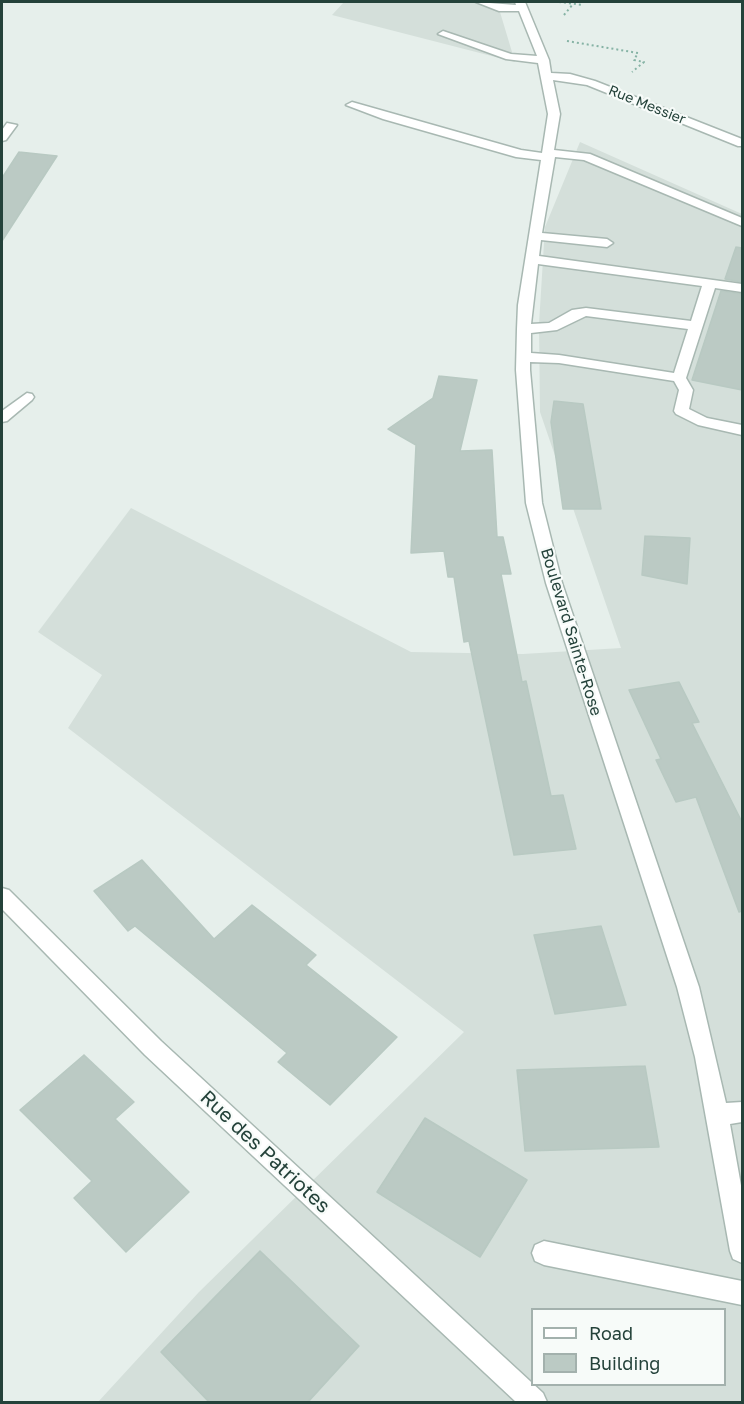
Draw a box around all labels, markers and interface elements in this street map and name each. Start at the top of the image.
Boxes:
street label: Rue Messier [606,82,688,128]
street label: Boulevard Sainte-Rose [536,546,606,718]
street label: Rue des Patriotes [195,1086,335,1218]
legend [531,1308,726,1386]
text: Road [589,1322,633,1344]
text: Building [589,1352,660,1374]

